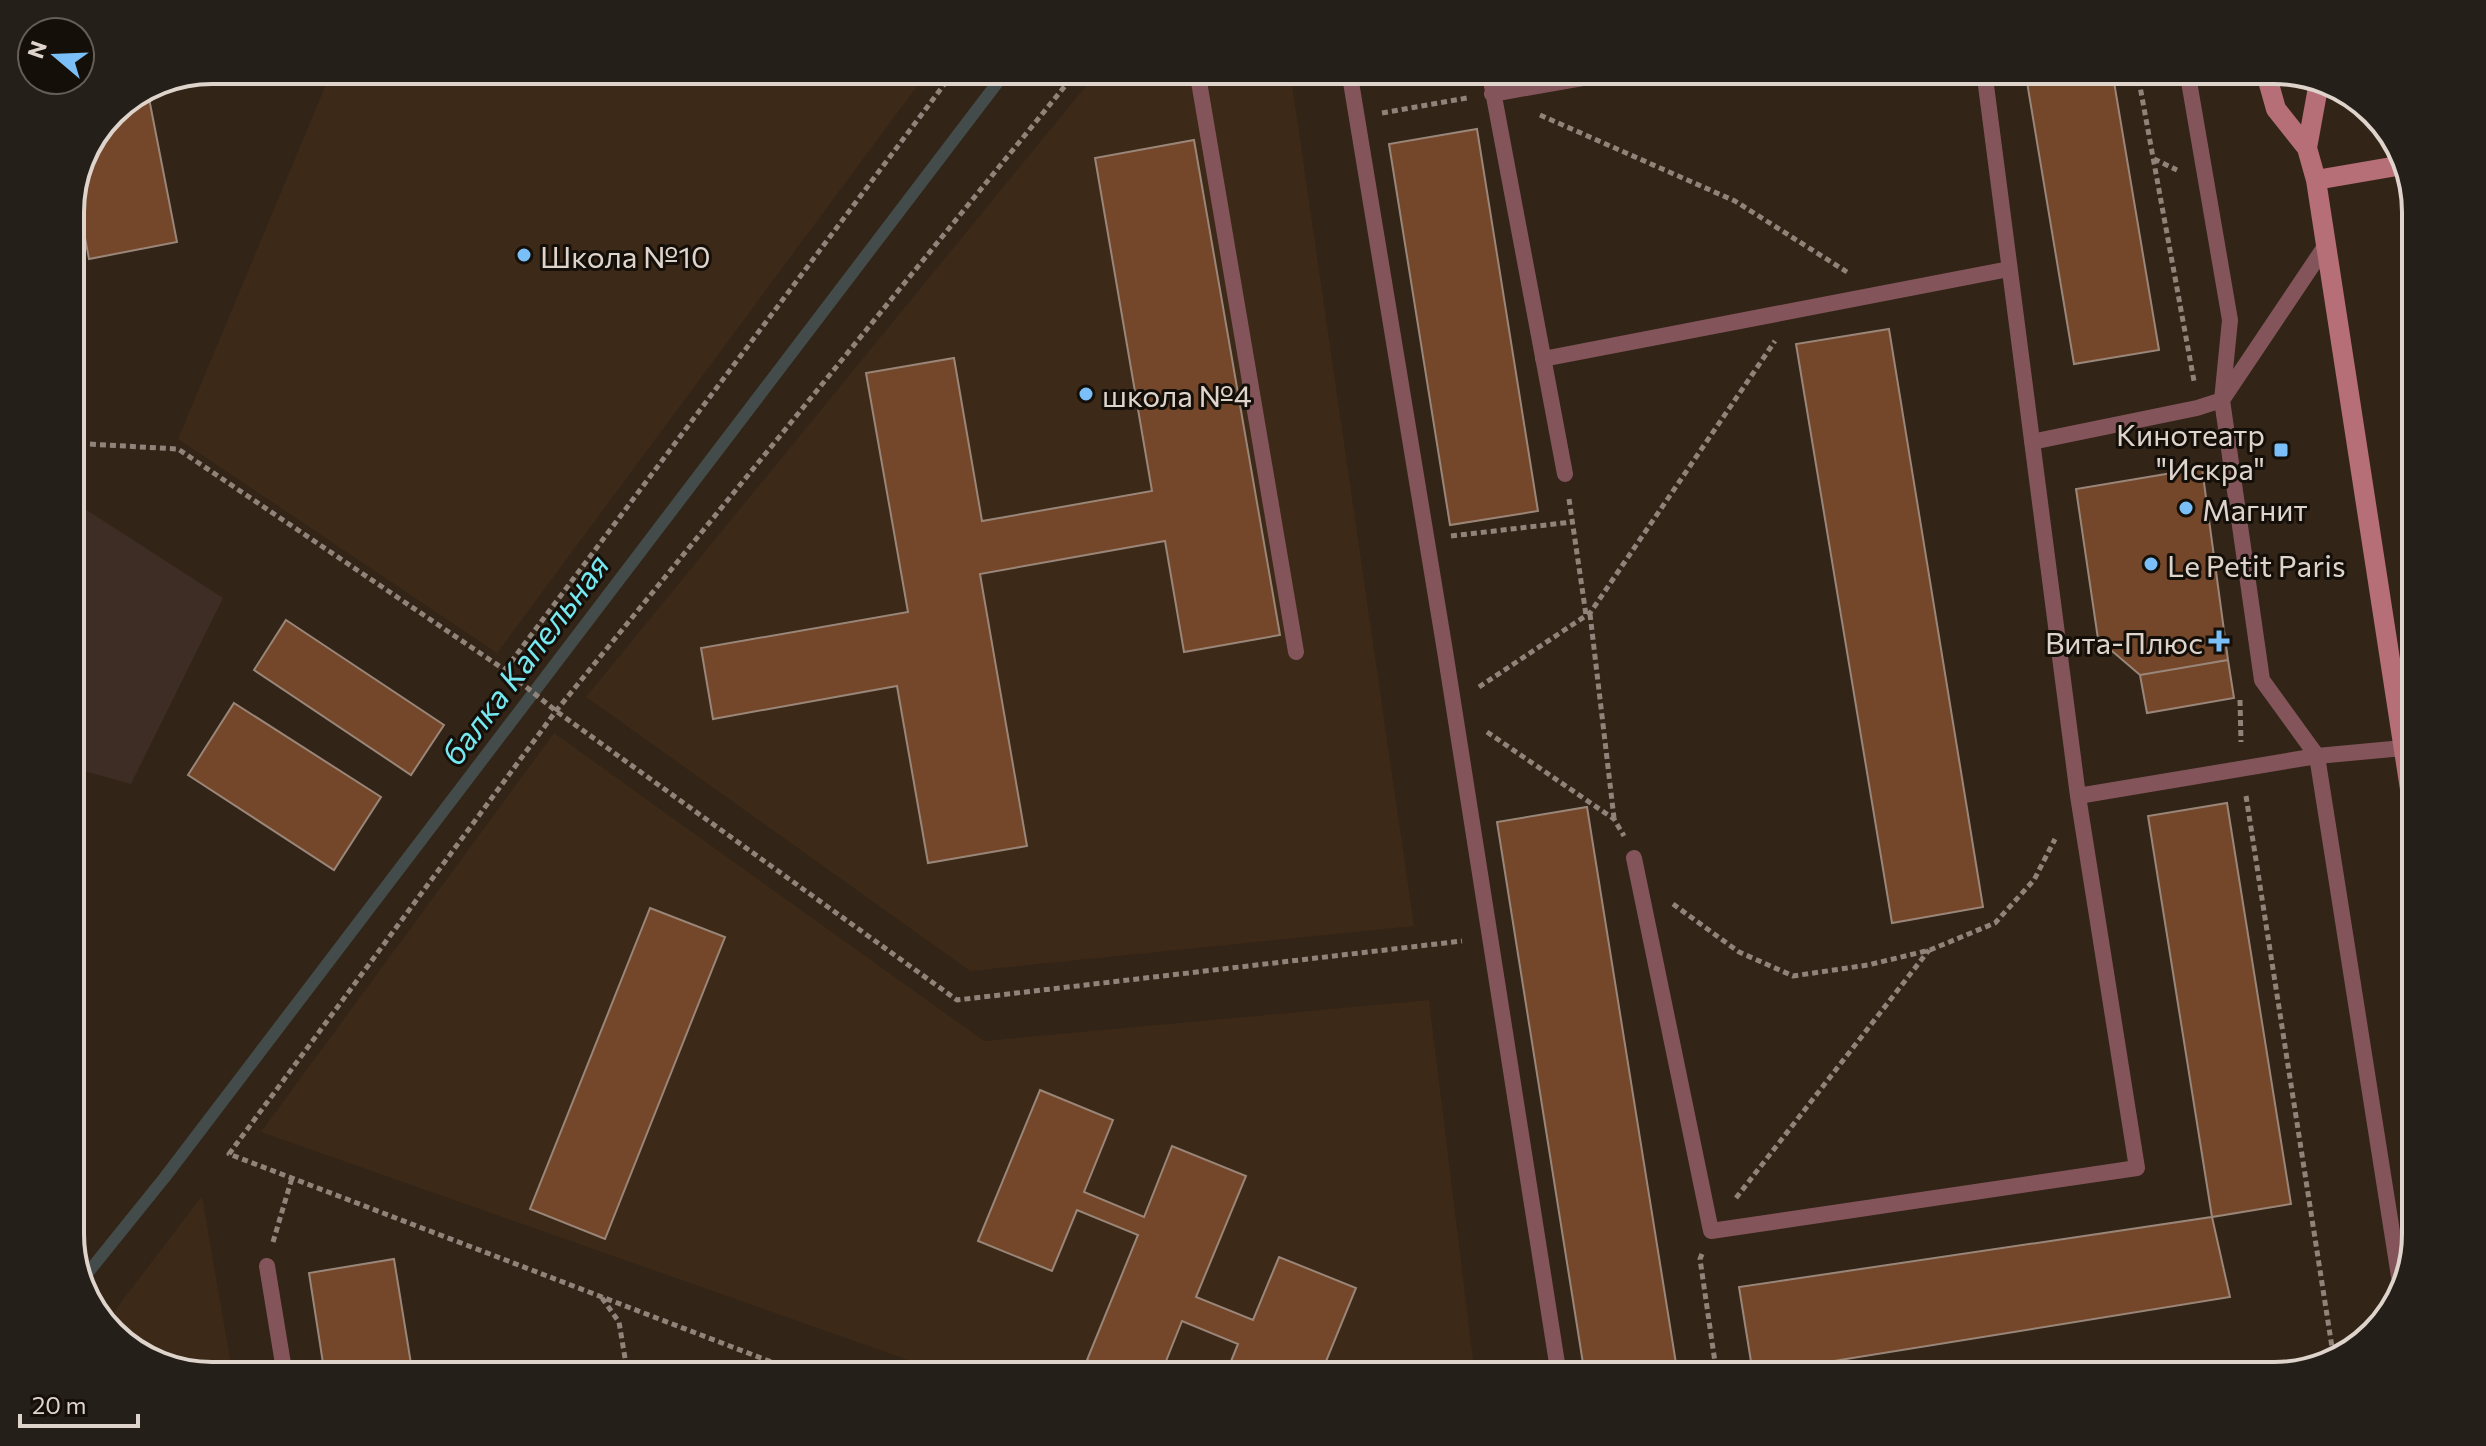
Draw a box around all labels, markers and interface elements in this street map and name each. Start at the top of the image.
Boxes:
north arrow [16,16,96,96]
text: N [21,37,52,62]
place label: Школа №10 [540,237,711,274]
marker: Школа №10 [515,246,533,264]
place label: школа №4 [1102,376,1252,413]
marker: школа №4 [1077,385,1095,403]
place label: Кинотеатр "Искра" [2116,415,2265,486]
marker: Кинотеатр "Искра" [2272,441,2290,459]
place label: Магнит [2202,490,2308,527]
marker: Магнит [2177,499,2195,517]
water label: балка Капельная [432,546,616,772]
place label: Le Petit Paris [2167,546,2346,583]
marker: Le Petit Paris [2142,555,2160,573]
place label: Вита-Плюс [2045,623,2203,660]
marker: Вита-Плюс [2210,632,2228,650]
scale bar [20,1378,138,1428]
text: 20 m [32,1390,86,1419]

